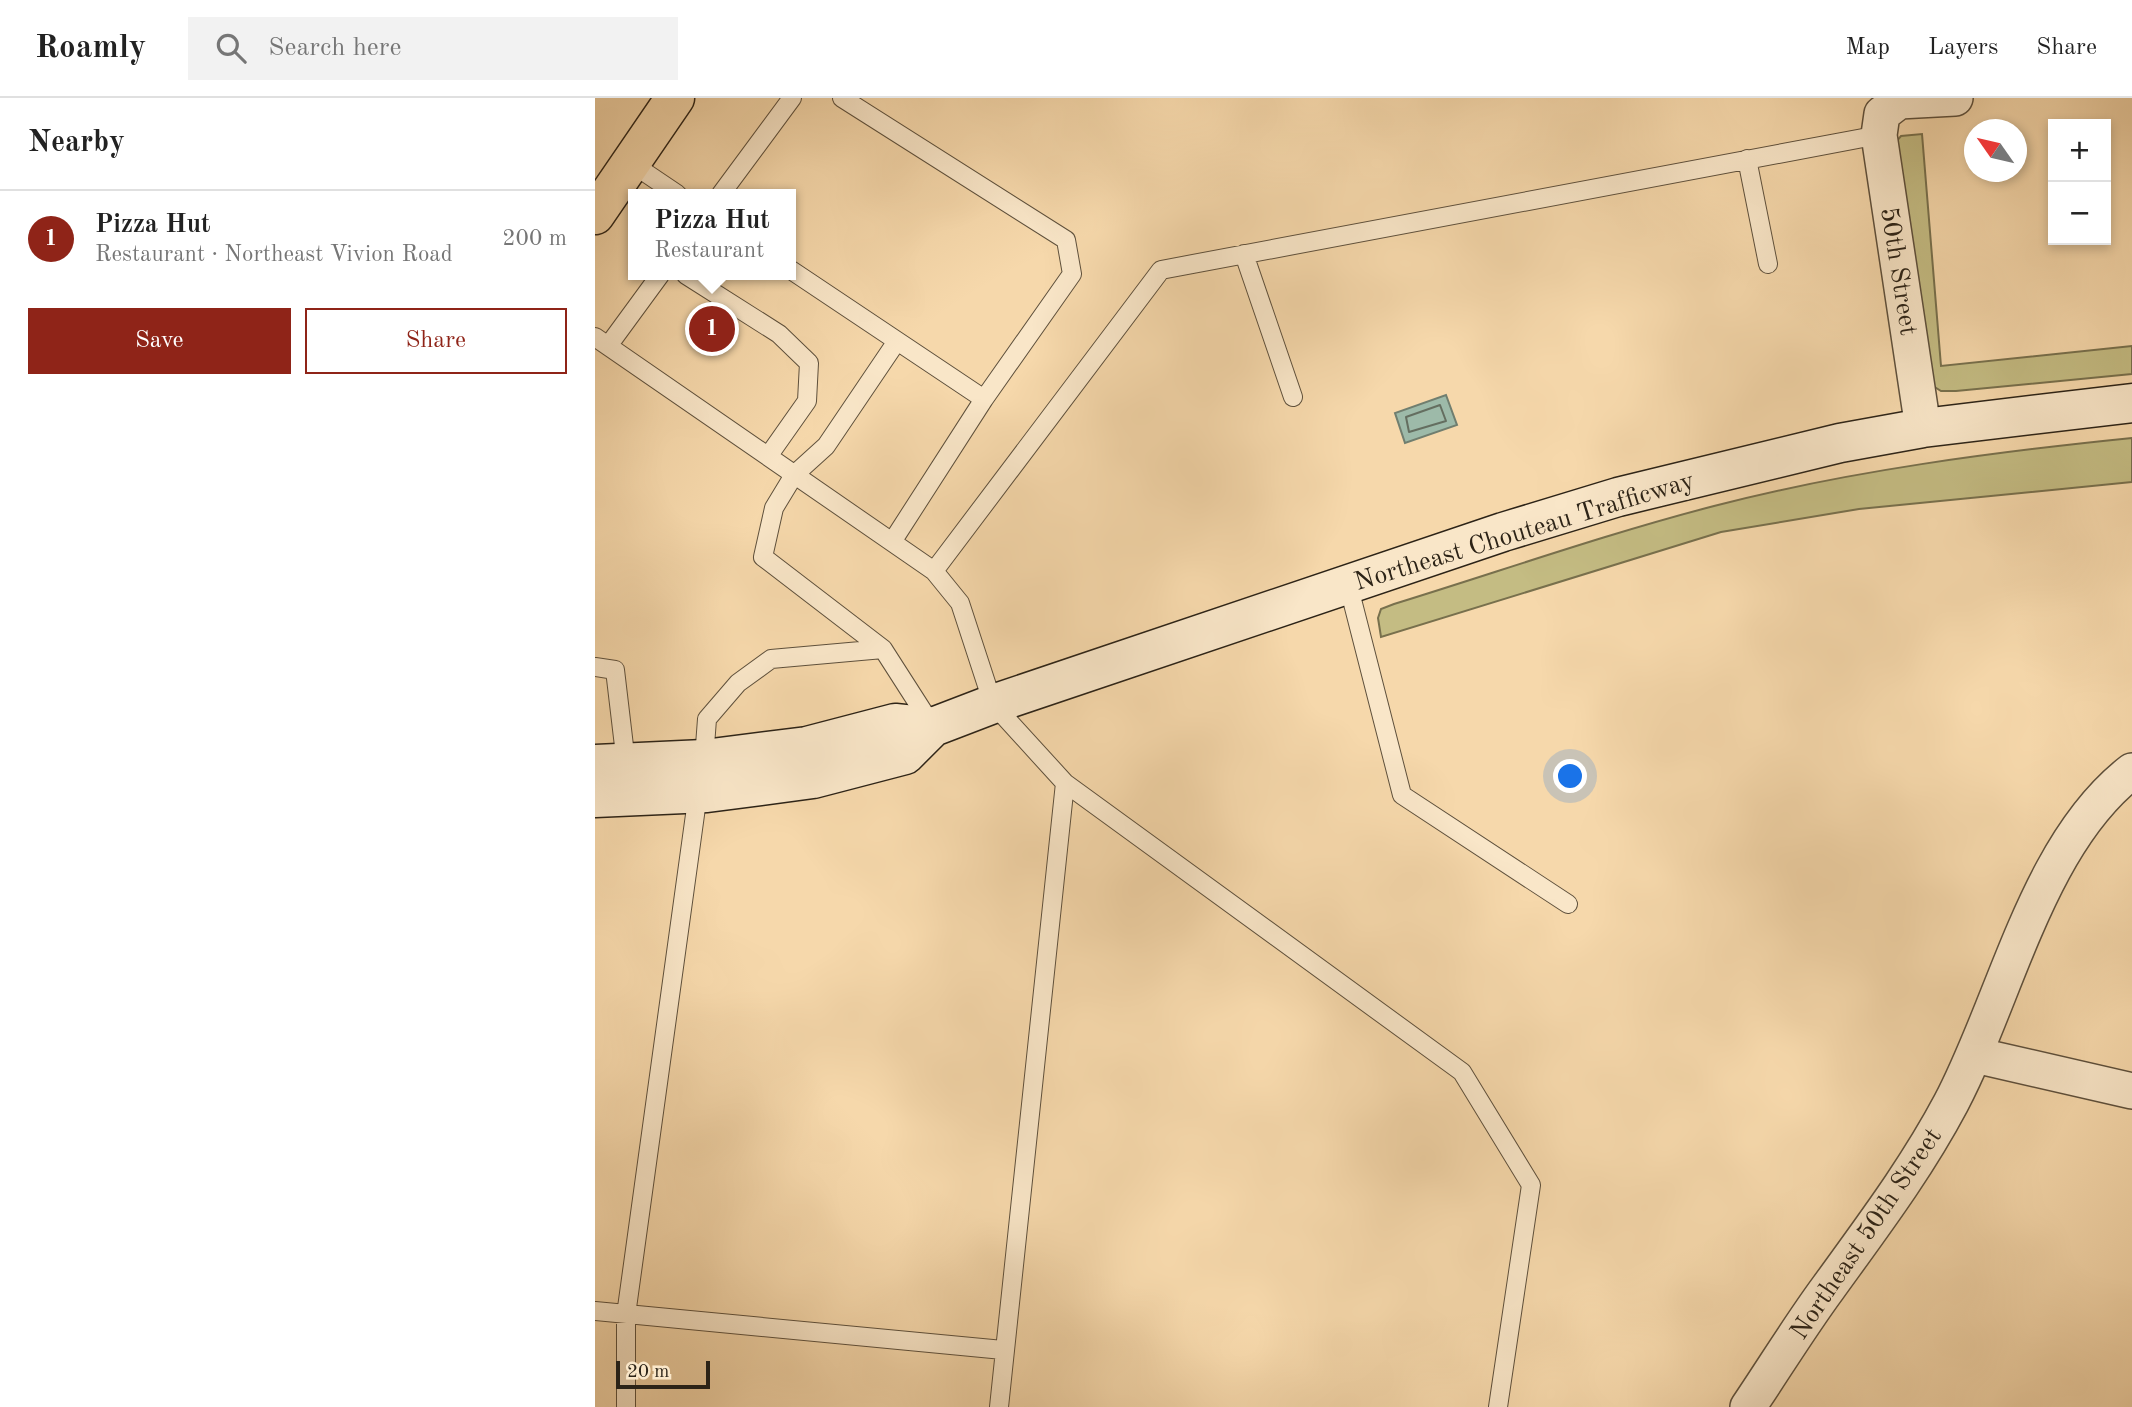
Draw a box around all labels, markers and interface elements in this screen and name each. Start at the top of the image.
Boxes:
search box [188,17,678,80]
icon: search [212,29,250,67]
text: Roamly [35,32,146,65]
text: Search here [268,35,401,61]
text: Map [1846,36,1890,60]
text: Layers [1928,36,1998,60]
text: Share [2036,36,2097,60]
north arrow [1964,119,2027,182]
map controls [2048,119,2111,245]
button: + [2048,119,2111,182]
text: Nearby [28,128,125,158]
button: − [2048,182,2111,245]
popup [628,189,796,280]
street label: 50th Street [1875,205,1921,337]
text: Pizza Hut [654,208,770,234]
text: Pizza Hut [95,212,211,238]
text: 1 [44,227,58,250]
text: 200 m [502,227,567,250]
text: Restaurant [654,239,764,262]
text: Restaurant · Northeast Vivion Road [95,243,453,266]
pin: 1 [689,303,735,355]
button: Save [28,308,291,374]
button: Share [305,308,567,374]
street label: Northeast Chouteau Trafficway [1352,468,1698,596]
your location [1553,759,1587,793]
street label: Northeast 50th Street [1786,1124,1947,1345]
scale bar [616,1358,711,1390]
text: 20 m [627,1363,669,1382]

